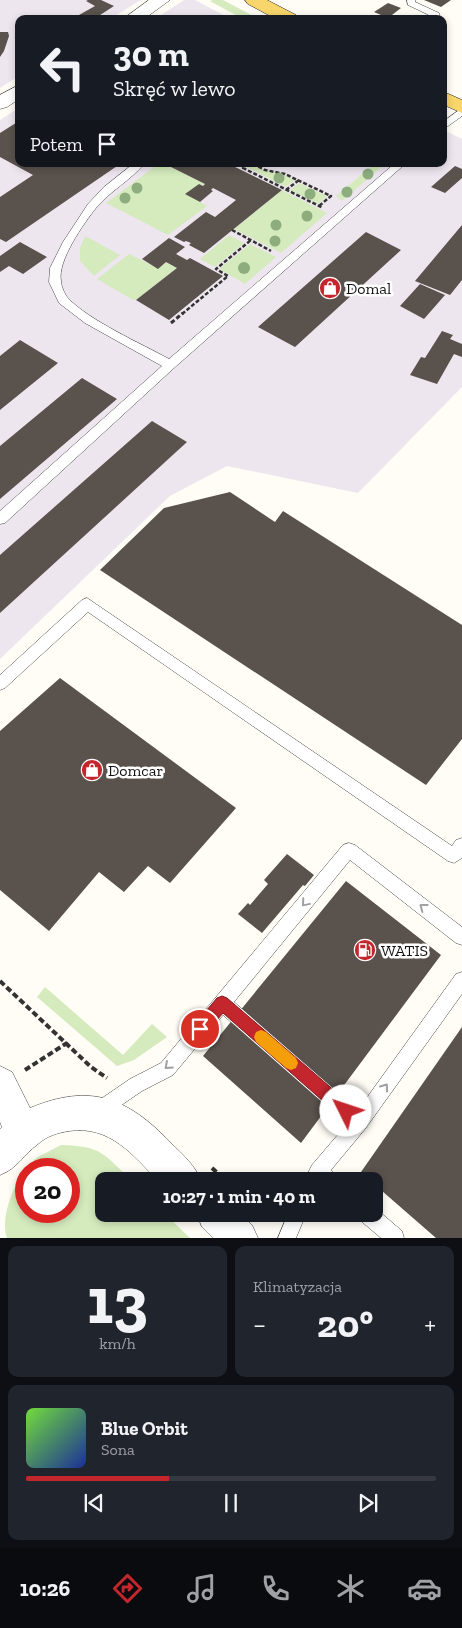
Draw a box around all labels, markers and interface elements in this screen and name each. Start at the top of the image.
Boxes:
text: 30 m [113,33,189,75]
icon: left [30,35,95,100]
text: Skręć w lewo [113,75,236,102]
icon: arrive [93,130,121,158]
text: Potem [30,133,83,156]
shop icon: Domal [318,276,342,300]
place label: Domal [346,279,391,298]
shop icon: Domcar [80,758,104,782]
place label: Domcar [108,761,163,780]
one-way arrow [302,897,310,906]
one-way arrow [419,904,429,913]
fuel station icon: WATIS [353,938,377,962]
place label: WATIS [381,941,428,960]
pin [179,1008,221,1050]
icon: arrive [186,1015,214,1043]
one-way arrow [164,1061,173,1070]
one-way arrow [379,1083,388,1093]
position arrow [319,1084,371,1136]
speed limit sign: 20 [15,1158,80,1223]
text: 10:27 · 1 min · 40 m [163,1185,315,1208]
text: 13 [87,1262,148,1340]
text: Klimatyzacja [253,1277,342,1296]
text: 20° [317,1301,373,1347]
text: − [253,1308,266,1341]
text: + [424,1308,436,1341]
text: km/h [99,1334,136,1353]
text: Blue Orbit [101,1417,188,1440]
text: Sona [101,1440,135,1459]
icon: previous [80,1489,108,1517]
icon: pause [217,1489,245,1517]
icon: next [354,1489,382,1517]
icon: directions [110,1571,145,1606]
icon: music [184,1571,219,1606]
icon: phone [258,1571,293,1606]
icon: climate [333,1571,368,1606]
icon: car [407,1571,442,1606]
text: 10:26 [20,1575,70,1602]

